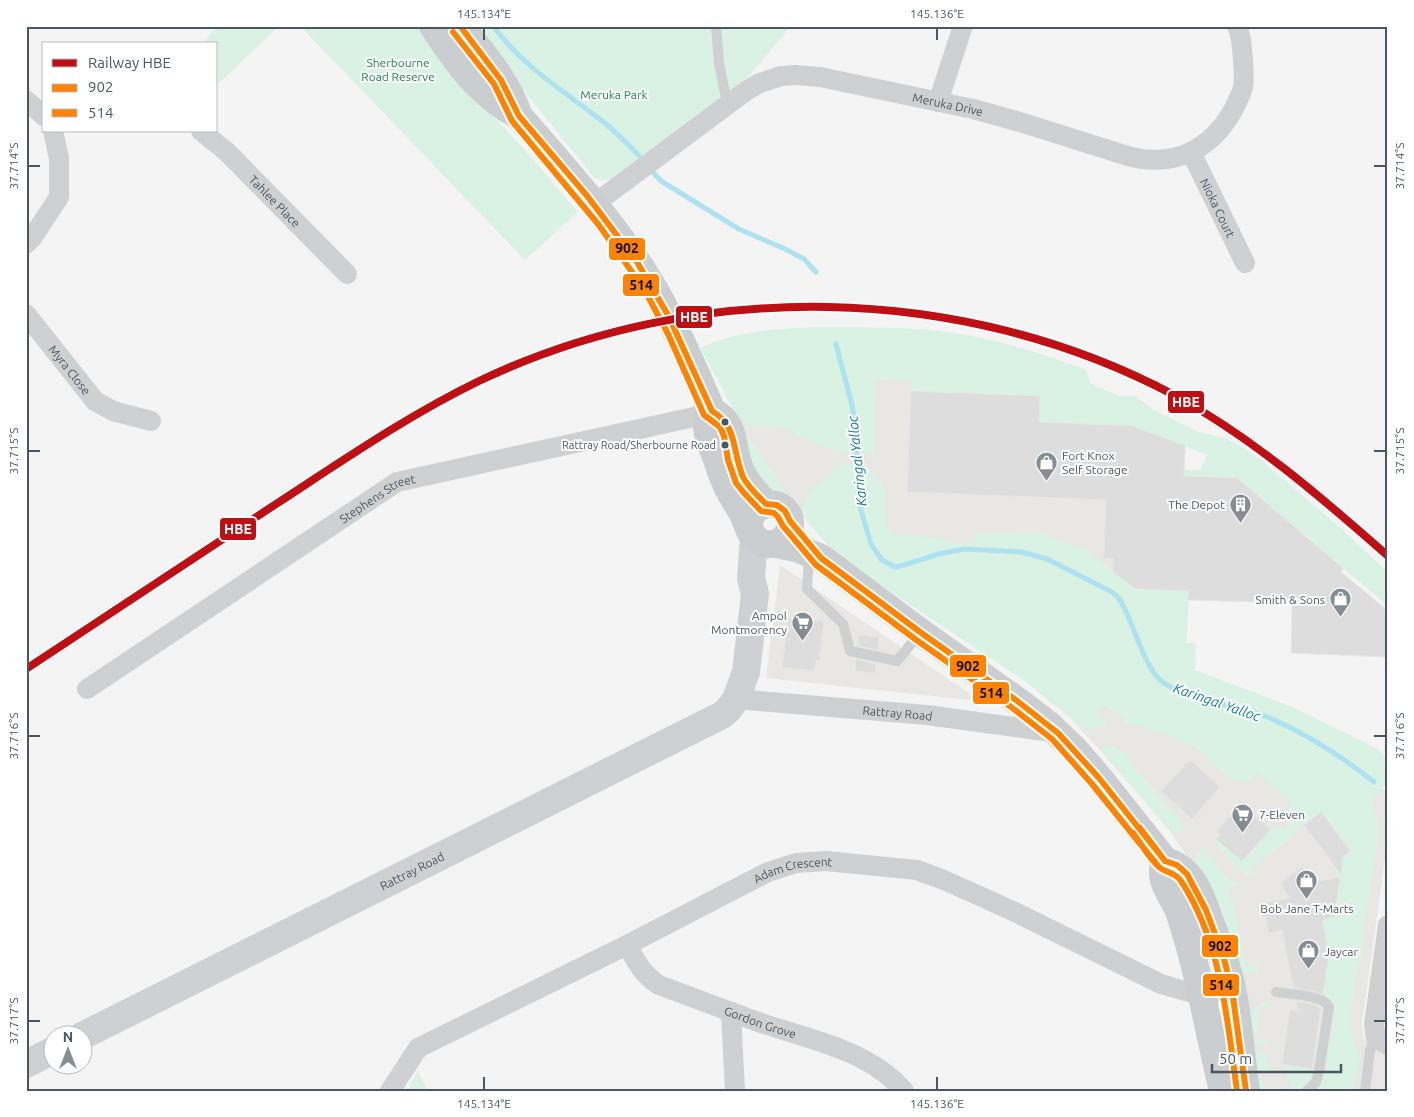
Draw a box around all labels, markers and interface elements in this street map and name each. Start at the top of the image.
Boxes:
text: 145.134°E [457,7,511,20]
text: 145.136°E [910,7,964,20]
legend [42,42,218,132]
text: Railway HBE [88,54,171,71]
park label: Sherbourne Road Reserve [361,56,435,83]
text: 902 [88,78,113,95]
park label: Meruka Park [580,88,648,101]
street label: Meruka Drive [912,90,985,118]
text: 514 [88,104,113,121]
text: 37.714°S [7,143,20,189]
text: 37.714°S [1393,143,1406,189]
street label: Tahlee Place [247,172,303,229]
street label: Nioka Court [1198,176,1238,240]
line badge: 902 [608,237,646,261]
text: 902 [615,240,639,256]
line badge: 514 [622,273,660,297]
text: 514 [629,277,653,293]
line badge: HBE [675,305,713,329]
text: HBE [680,309,708,325]
street label: Myra Close [47,342,94,397]
line badge: HBE [1167,390,1205,414]
text: HBE [1172,394,1200,410]
water label: Karingal Yalloc [844,414,870,507]
unlabelled marker [720,417,730,427]
text: 37.715°S [7,428,20,474]
text: 37.715°S [1393,428,1406,474]
place label: Rattray Road/Sherbourne Road [562,439,716,451]
marker: Rattray Road/Sherbourne Road [720,440,730,450]
place label: Fort Knox Self Storage [1062,449,1128,476]
shop icon: Fort Knox Self Storage [1034,450,1058,481]
street label: Stephens Street [337,472,417,525]
building icon: The Depot [1229,492,1253,523]
place label: The Depot [1168,498,1225,511]
line badge: HBE [219,517,257,541]
text: HBE [224,521,252,537]
shop icon: Smith & Sons [1329,587,1353,618]
place label: Smith & Sons [1255,593,1325,606]
place label: Ampol Montmorency [711,609,787,636]
supermarket icon: Ampol Montmorency [791,610,815,641]
line badge: 902 [949,654,987,678]
text: 902 [956,658,980,674]
water label: Karingal Yalloc [1171,680,1263,725]
line badge: 514 [972,681,1010,705]
text: 514 [979,685,1003,701]
street label: Rattray Road [862,703,933,722]
text: 37.716°S [7,713,20,759]
text: 37.716°S [1393,713,1406,759]
supermarket icon: 7-Eleven [1231,802,1255,833]
place label: 7-Eleven [1259,808,1305,821]
street label: Rattray Road [378,849,446,892]
street label: Adam Crescent [751,854,833,885]
shop icon: Bob Jane T-Marts [1295,869,1319,900]
place label: Bob Jane T-Marts [1260,902,1354,915]
line badge: 902 [1201,934,1239,958]
text: 902 [1208,938,1232,954]
shop icon: Jaycar [1296,939,1320,970]
place label: Jaycar [1324,945,1359,958]
line badge: 514 [1202,973,1240,997]
text: 514 [1209,977,1233,993]
text: 37.717°S [7,998,20,1044]
text: 37.717°S [1393,998,1406,1044]
street label: Gordon Grove [723,1004,798,1040]
north arrow [42,1024,92,1074]
text: N [63,1029,73,1045]
scale bar [1212,1042,1340,1074]
text: 50 m [1219,1050,1252,1067]
text: 145.134°E [457,1097,511,1110]
text: 145.136°E [910,1097,964,1110]

